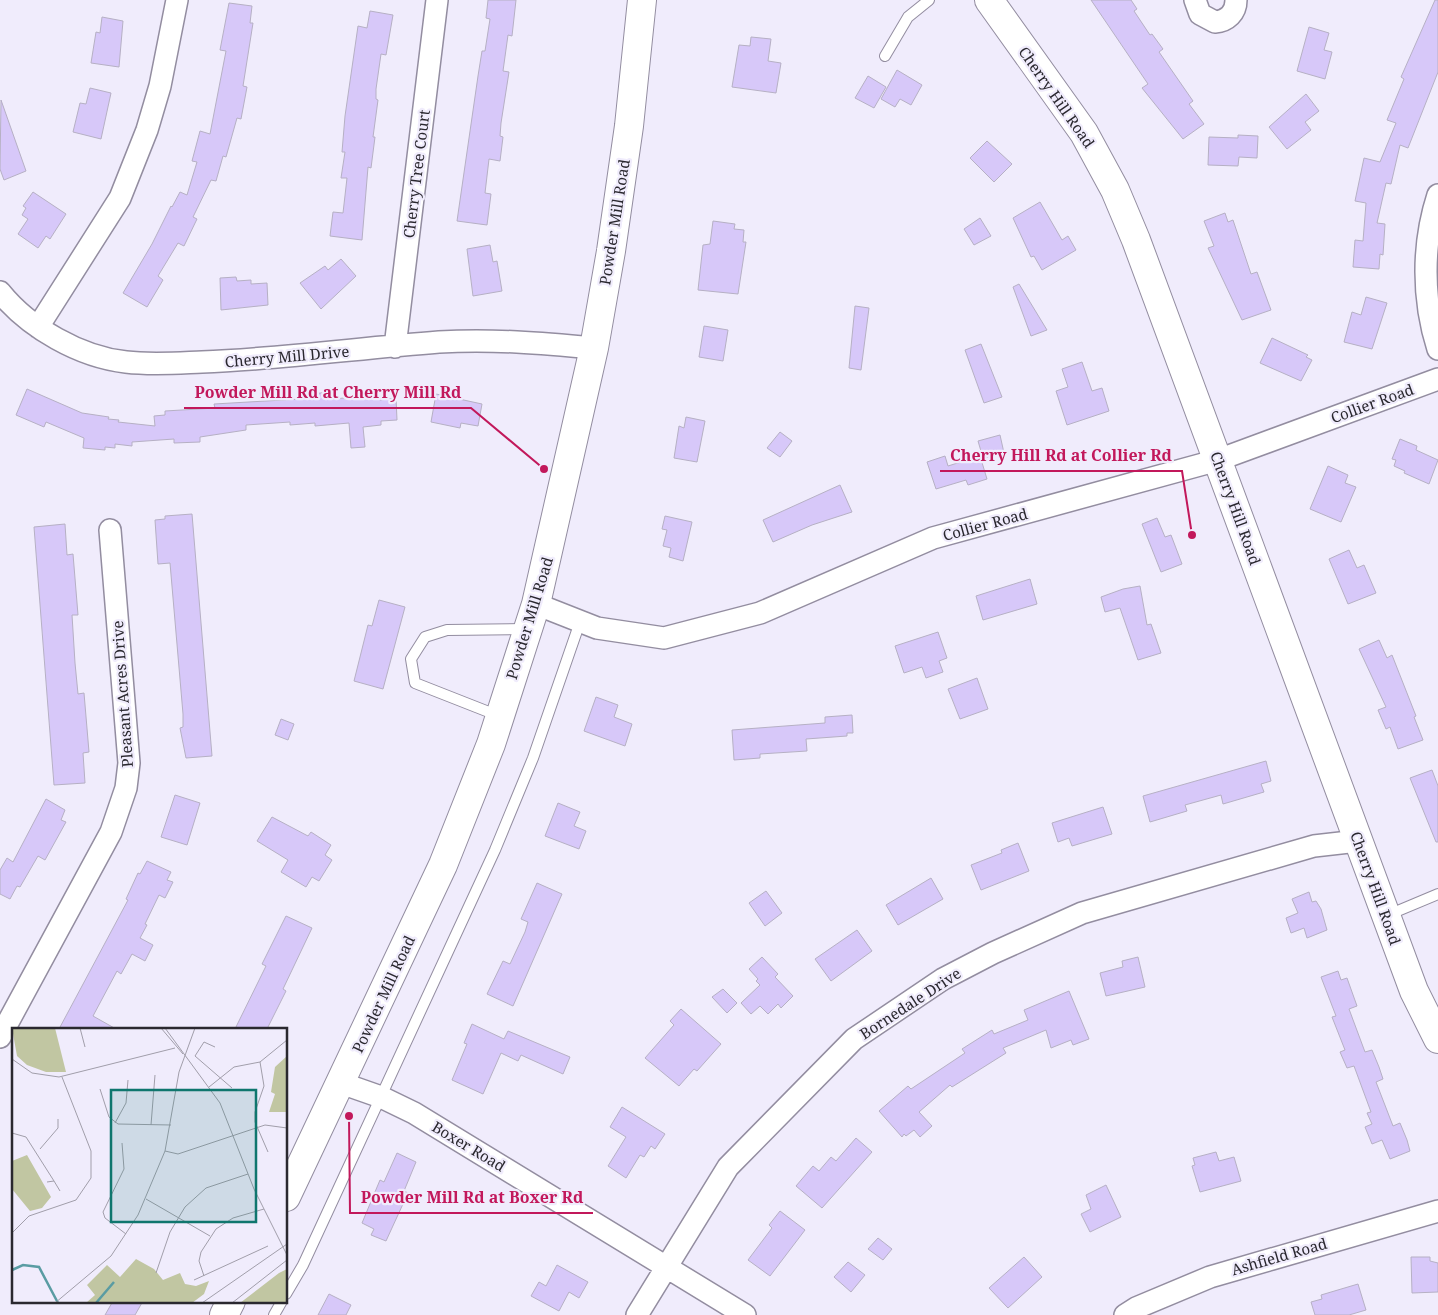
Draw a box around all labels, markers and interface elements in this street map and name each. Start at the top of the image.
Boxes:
street label: Cherry Hill Road [1015,42,1099,152]
street label: Cherry Tree Court [398,109,434,239]
street label: Powder Mill Road [594,158,634,286]
street label: Cherry Mill Drive [224,341,350,371]
callout: Powder Mill Rd at Cherry Mill Rd [184,377,471,408]
street label: Collier Road [1328,379,1416,427]
text: Powder Mill Rd at Cherry Mill Rd [194,381,462,403]
callout: Cherry Hill Rd at Collier Rd [940,440,1182,471]
text: Cherry Hill Rd at Collier Rd [950,444,1173,466]
street label: Cherry Hill Road [1206,449,1266,567]
street label: Collier Road [940,503,1030,545]
street label: Powder Mill Road [501,554,557,682]
street label: Pleasant Acres Drive [107,620,137,768]
street label: Cherry Hill Road [1346,829,1406,947]
street label: Powder Mill Road [347,932,419,1056]
street label: Bornedale Drive [856,963,964,1043]
inset map [12,1028,288,1302]
street label: Boxer Road [429,1116,509,1176]
callout: Powder Mill Rd at Boxer Rd [350,1182,593,1213]
text: Powder Mill Rd at Boxer Rd [361,1186,584,1208]
street label: Ashfield Road [1229,1233,1329,1279]

